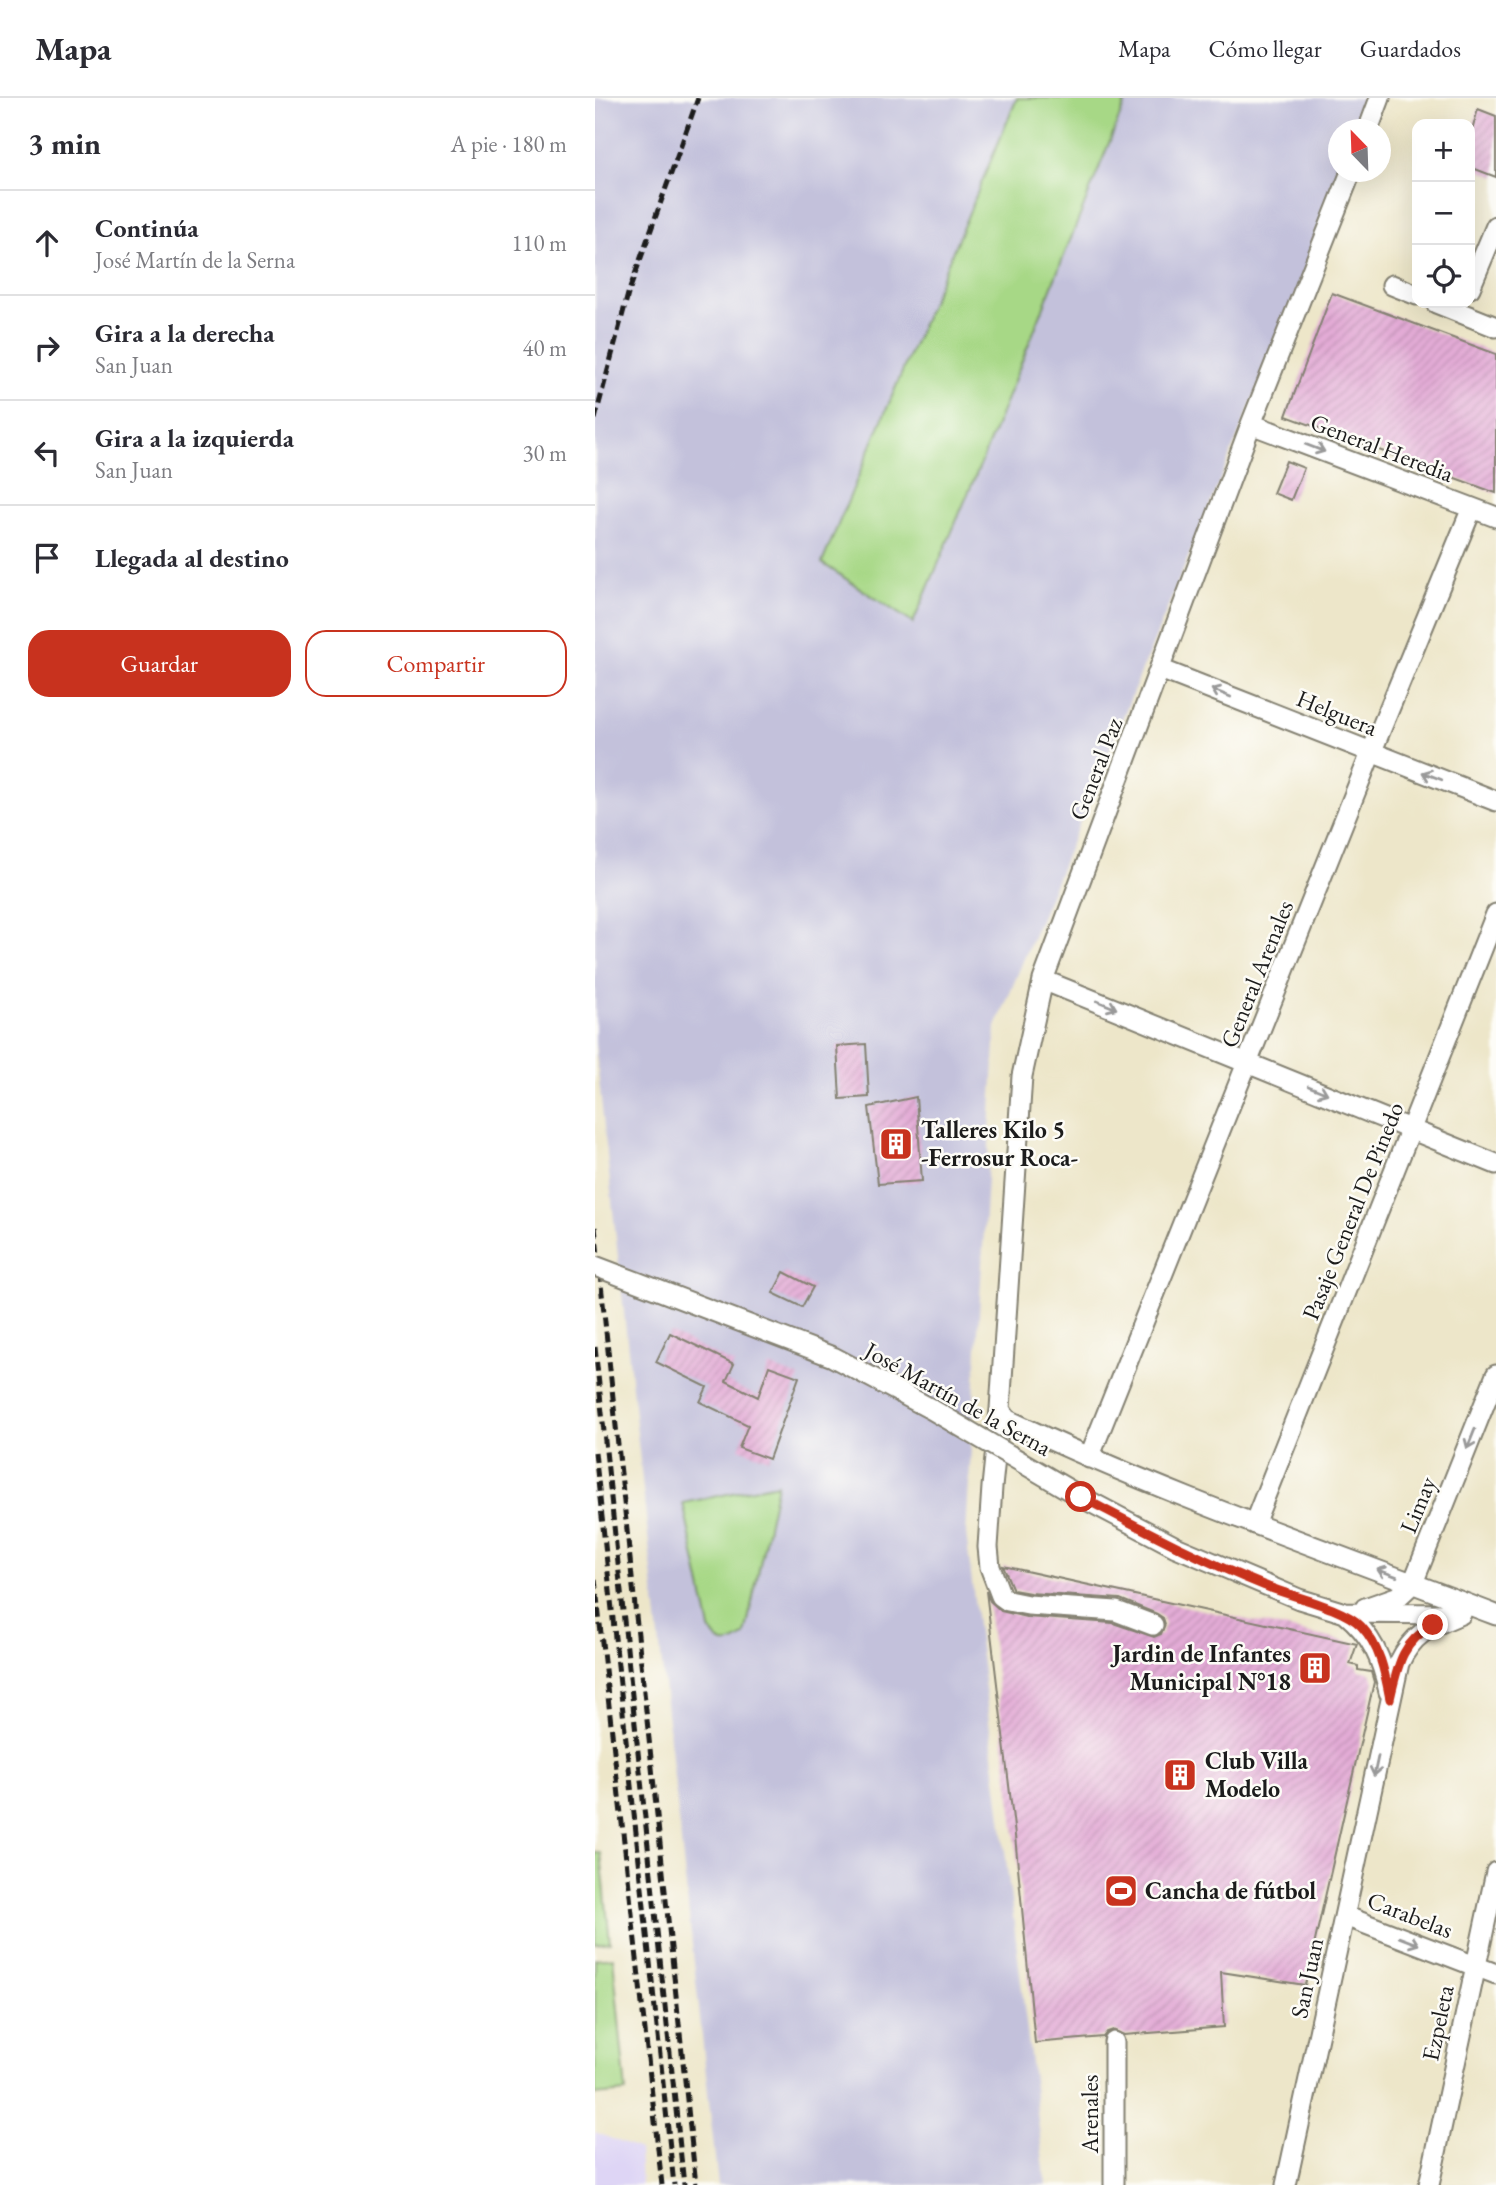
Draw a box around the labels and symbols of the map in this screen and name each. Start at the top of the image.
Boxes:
north arrow [1328,119,1391,182]
street label: General Heredia [1306,406,1458,489]
one-way arrow [1303,443,1325,455]
street label: Helguera [1292,682,1383,743]
one-way arrow [1210,686,1232,699]
street label: General Paz [1062,713,1129,824]
one-way arrow [1422,769,1444,782]
street label: General Arenales [1213,896,1300,1052]
one-way arrow [1095,1000,1117,1013]
one-way arrow [1306,1084,1328,1097]
street label: Pasaje General De Pinedo [1295,1097,1411,1324]
place label: Talleres Kilo 5 -Ferrosur Roca- [921,1114,1078,1173]
building icon: Talleres Kilo 5 -Ferrosur Roca- [877,1125,915,1163]
street label: José Martín de la Serna [858,1333,1057,1463]
one-way arrow [1463,1427,1476,1449]
street label: Limay [1392,1471,1443,1538]
route start [1065,1481,1096,1512]
one-way arrow [1376,1566,1398,1579]
route end [1417,1609,1448,1640]
place label: Jardin de Infantes Municipal N°18 [1110,1638,1291,1697]
building icon: Jardin de Infantes Municipal N°18 [1296,1649,1334,1687]
place label: Club Villa Modelo [1205,1745,1309,1804]
one-way arrow [1369,1754,1383,1777]
building icon: Club Villa Modelo [1161,1756,1199,1794]
sports icon: Cancha de fútbol [1102,1872,1140,1910]
place label: Cancha de fútbol [1145,1875,1316,1906]
street label: Carabelas [1363,1884,1457,1945]
street label: San Juan [1283,1935,1330,2021]
one-way arrow [1398,1935,1420,1948]
street label: Ezpeleta [1414,1982,1461,2064]
street label: Arenales [1074,2074,1105,2155]

